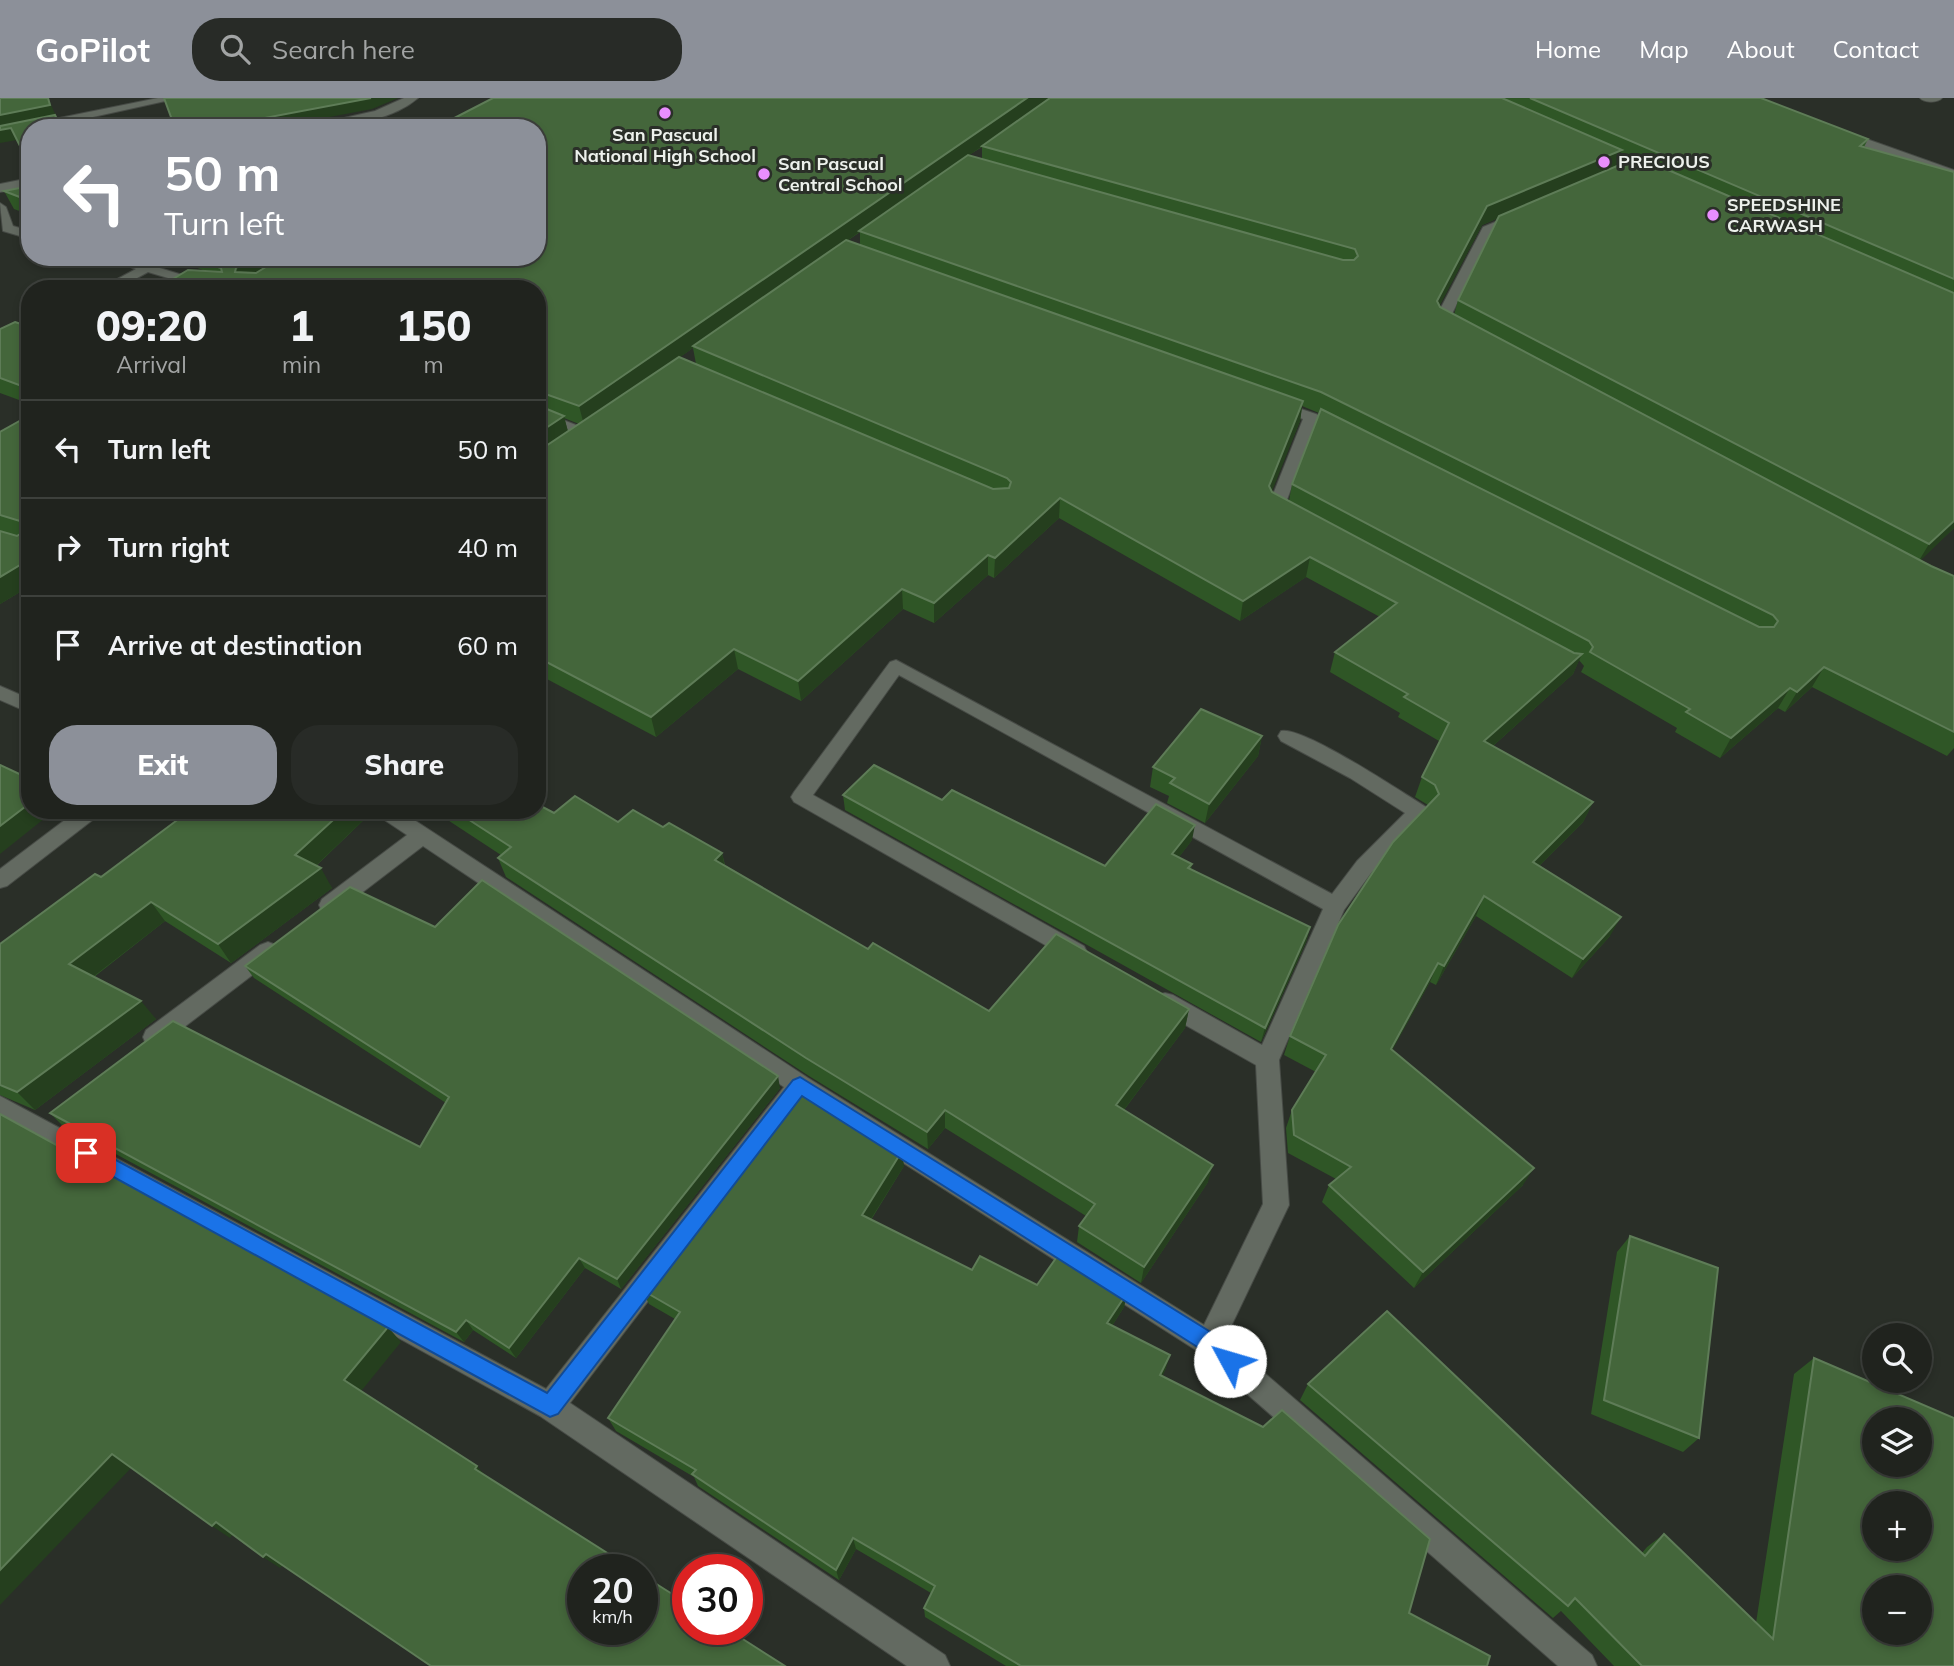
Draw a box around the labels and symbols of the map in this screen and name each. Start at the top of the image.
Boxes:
marker: San Pascual National High School [657,105,673,121]
place label: San Pascual National High School [574,123,756,167]
place label: PRECIOUS [1618,150,1710,173]
place label: San Pascual Central School [778,152,903,196]
marker: PRECIOUS [1596,154,1612,170]
marker: San Pascual Central School [756,166,772,182]
place label: SPEEDSHINE CARWASH [1727,193,1841,237]
marker: SPEEDSHINE CARWASH [1705,207,1721,223]
pin [56,1123,116,1183]
position arrow [1193,1324,1267,1398]
speed limit sign: 30 [672,1554,763,1645]

